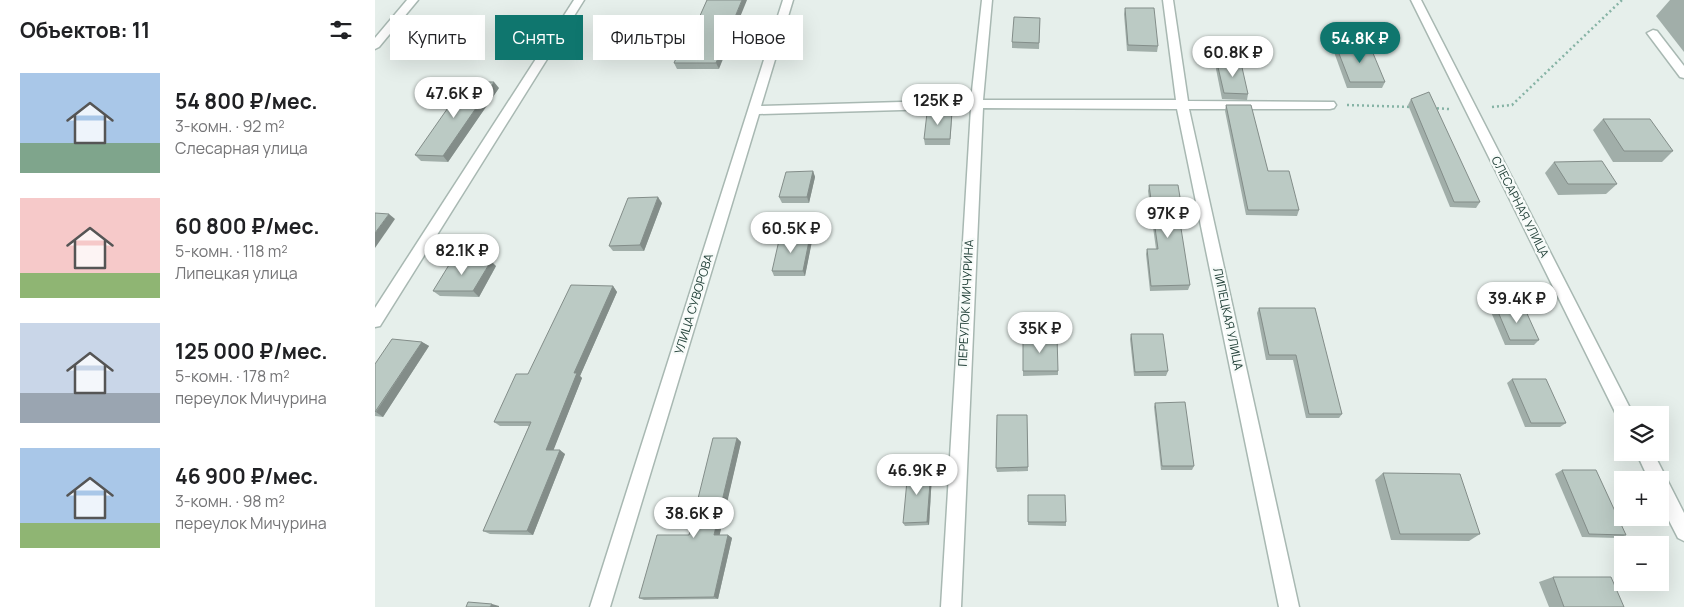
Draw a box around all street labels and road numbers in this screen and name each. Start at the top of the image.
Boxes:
street label: СЛЕСАРНАЯ УЛИЦА [1488,153,1554,261]
street label: ПЕРЕУЛОК МИЧУРИНА [954,239,977,367]
street label: УЛИЦА СУВОРОВА [670,251,717,356]
street label: ЛИПЕЦКАЯ УЛИЦА [1209,266,1248,372]

